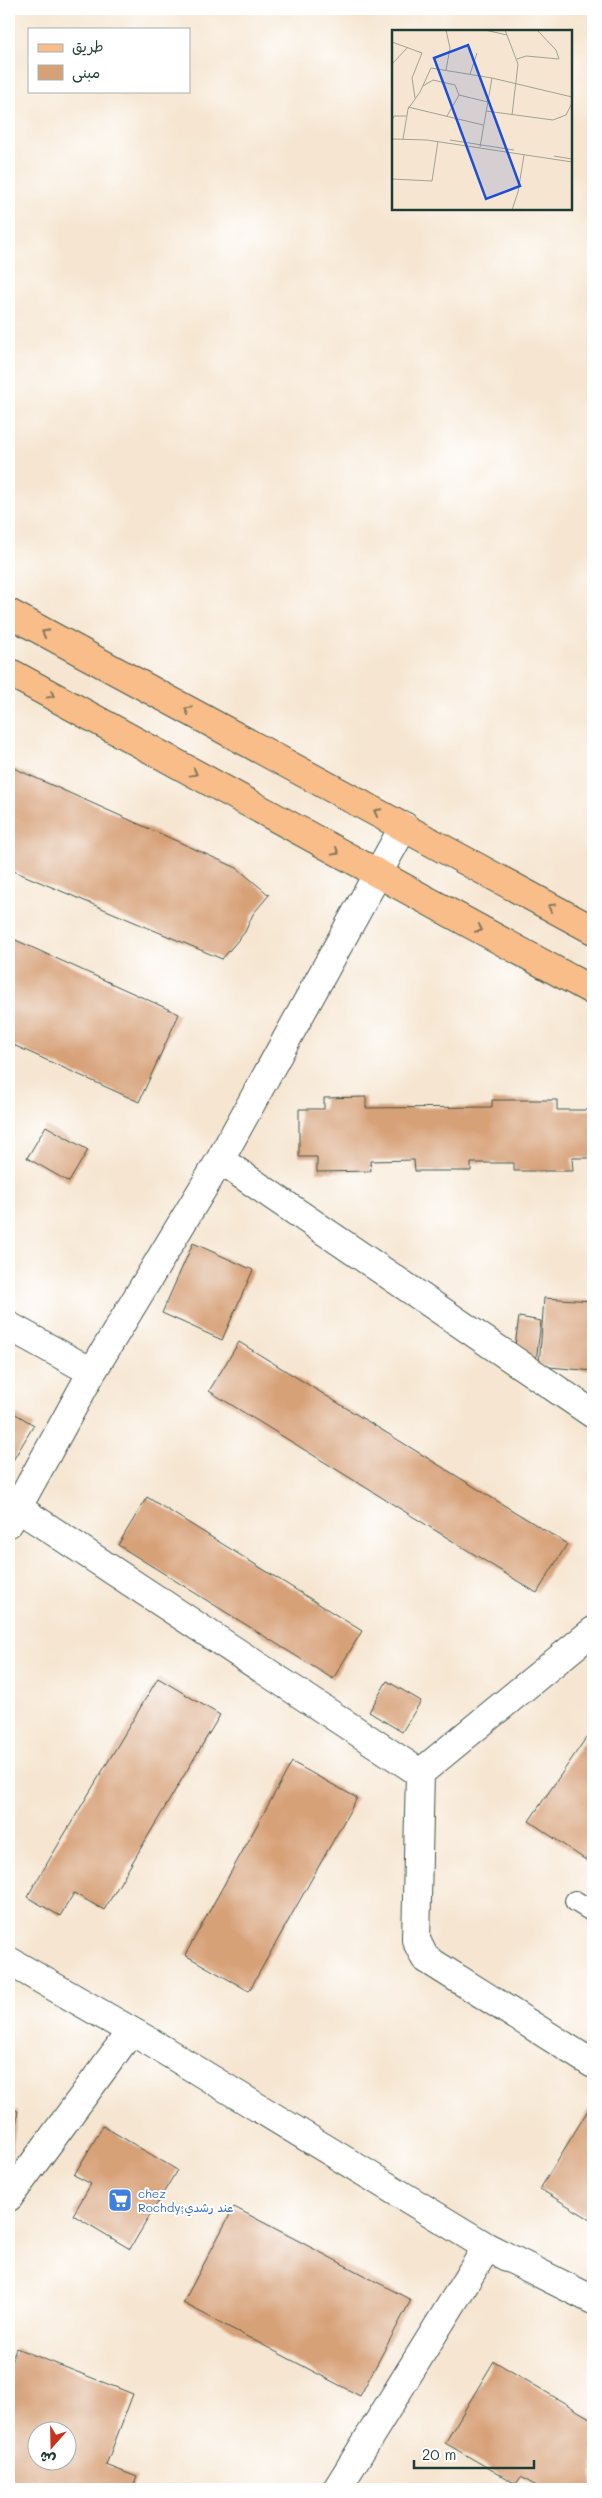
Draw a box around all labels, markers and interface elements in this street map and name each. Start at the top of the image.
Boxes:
legend [28,28,190,92]
inset map [392,30,572,210]
text: طريق [72,36,104,56]
text: مبنى [72,62,100,83]
one-way arrow [41,629,50,639]
one-way arrow [46,689,55,699]
one-way arrow [184,706,193,716]
one-way arrow [189,767,198,777]
one-way arrow [374,808,383,818]
one-way arrow [331,845,340,855]
one-way arrow [547,903,556,913]
one-way arrow [474,923,483,933]
place label: chez Rochdy;عند رشدي [138,2185,234,2217]
supermarket icon: chez Rochdy;عند رشدي [107,2187,133,2213]
north arrow [28,2420,78,2470]
scale bar [414,2438,534,2470]
text: 20 m [422,2444,456,2464]
text: ش [37,2447,58,2470]

